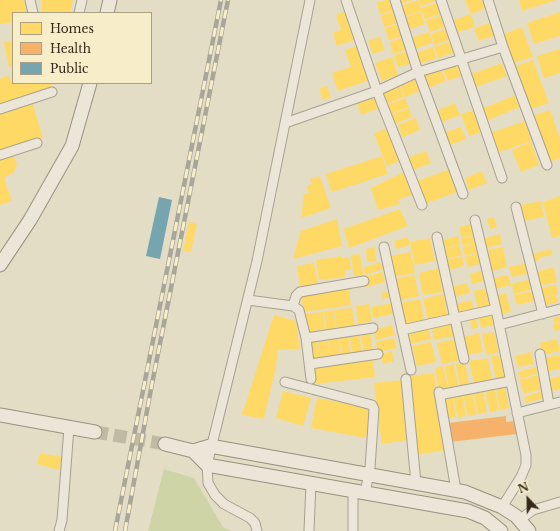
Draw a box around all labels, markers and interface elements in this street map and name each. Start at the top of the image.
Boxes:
legend [12,12,152,84]
text: Homes [50,21,94,36]
text: Health [50,41,91,56]
text: Public [50,61,89,76]
north arrow [508,479,548,519]
text: N [516,479,531,496]

